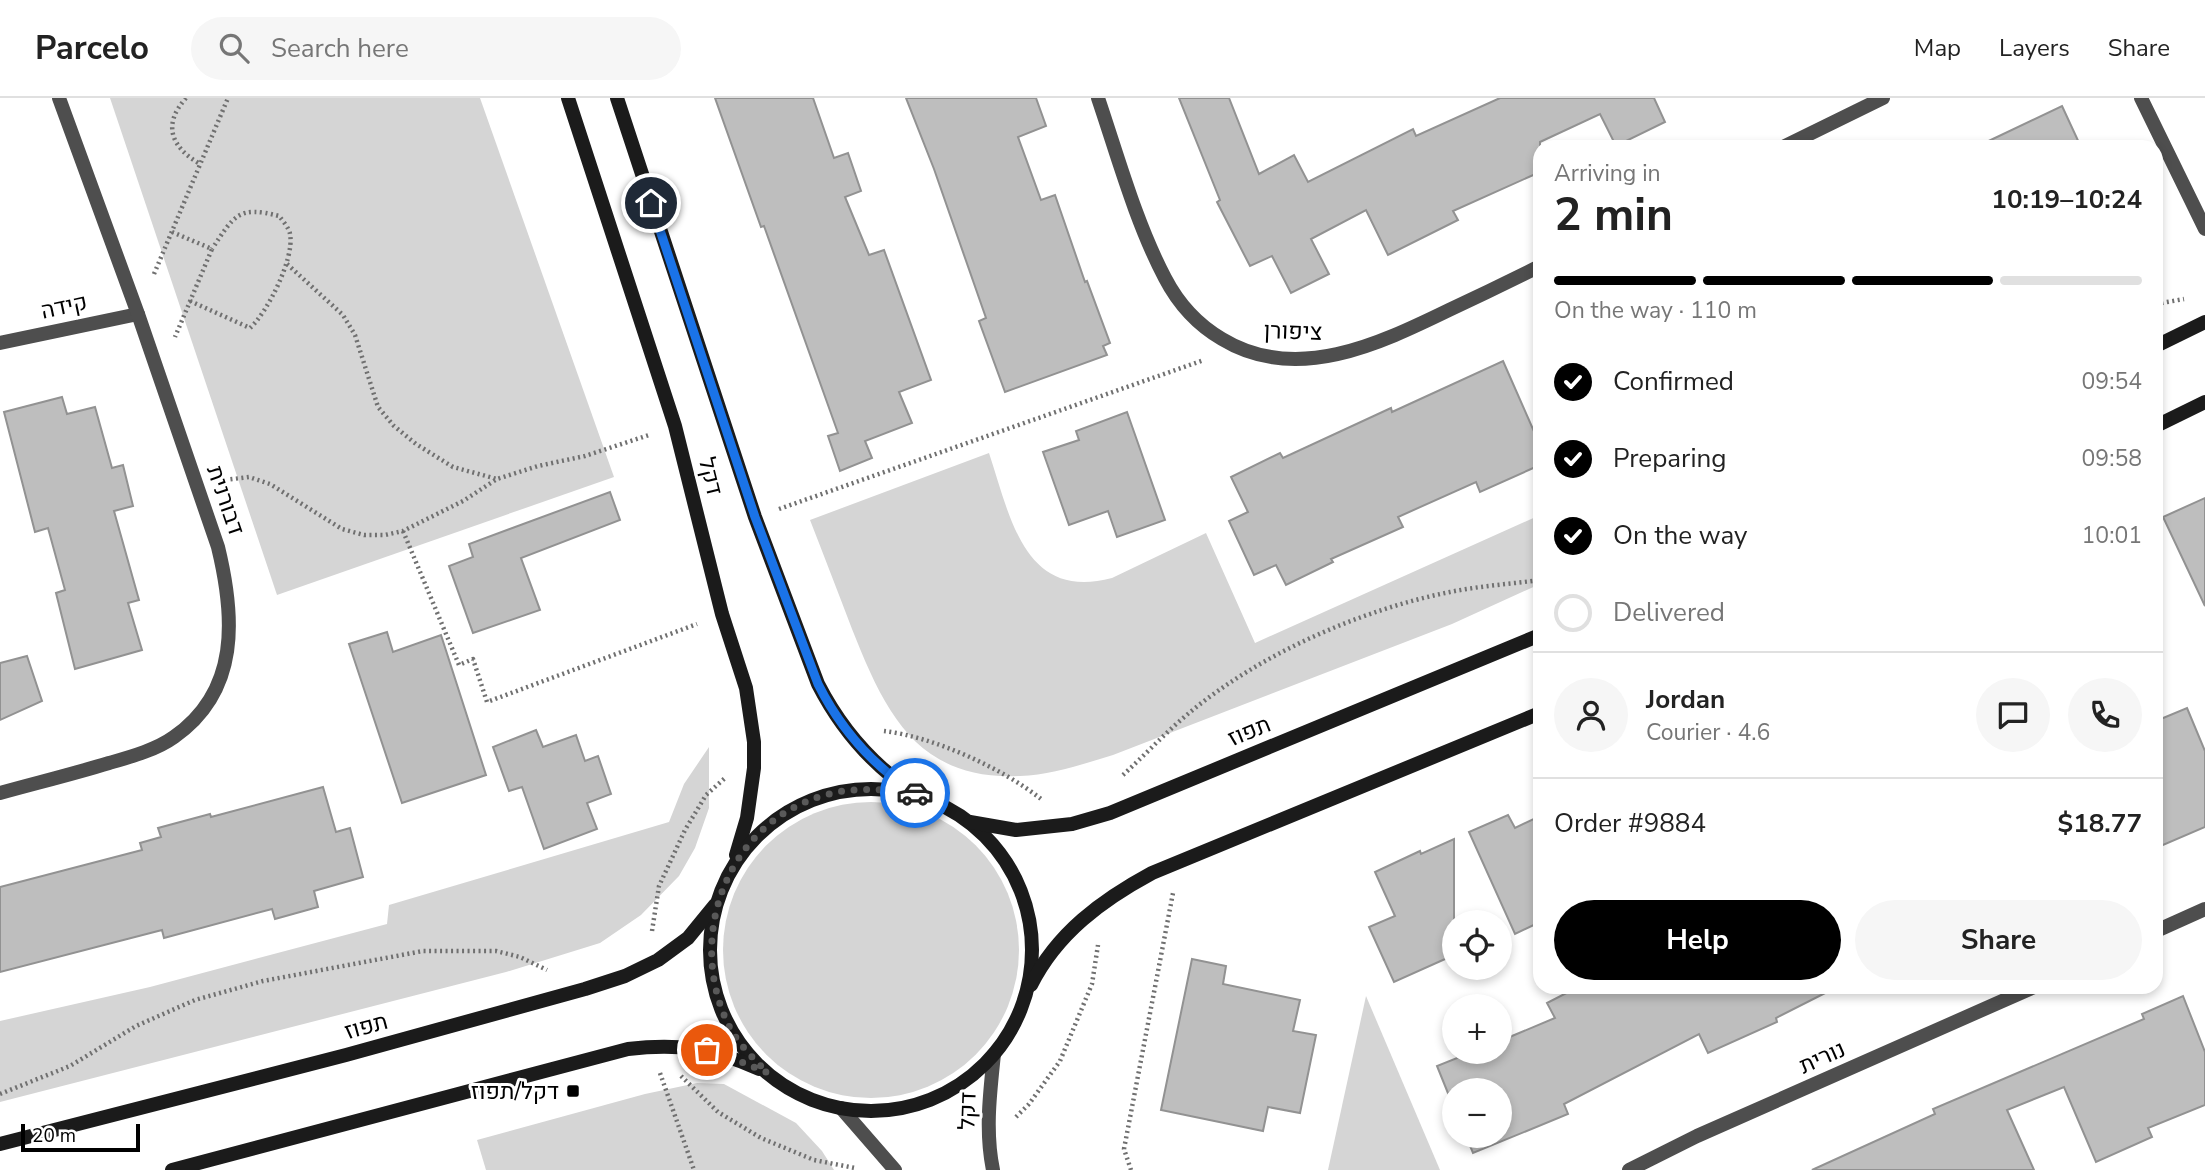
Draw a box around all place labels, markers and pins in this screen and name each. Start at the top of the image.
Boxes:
pin [621,173,681,233]
pin [677,1020,737,1080]
place label: דקל/תפוז [471,1076,559,1107]
marker: דקל/תפוז [565,1083,581,1099]

